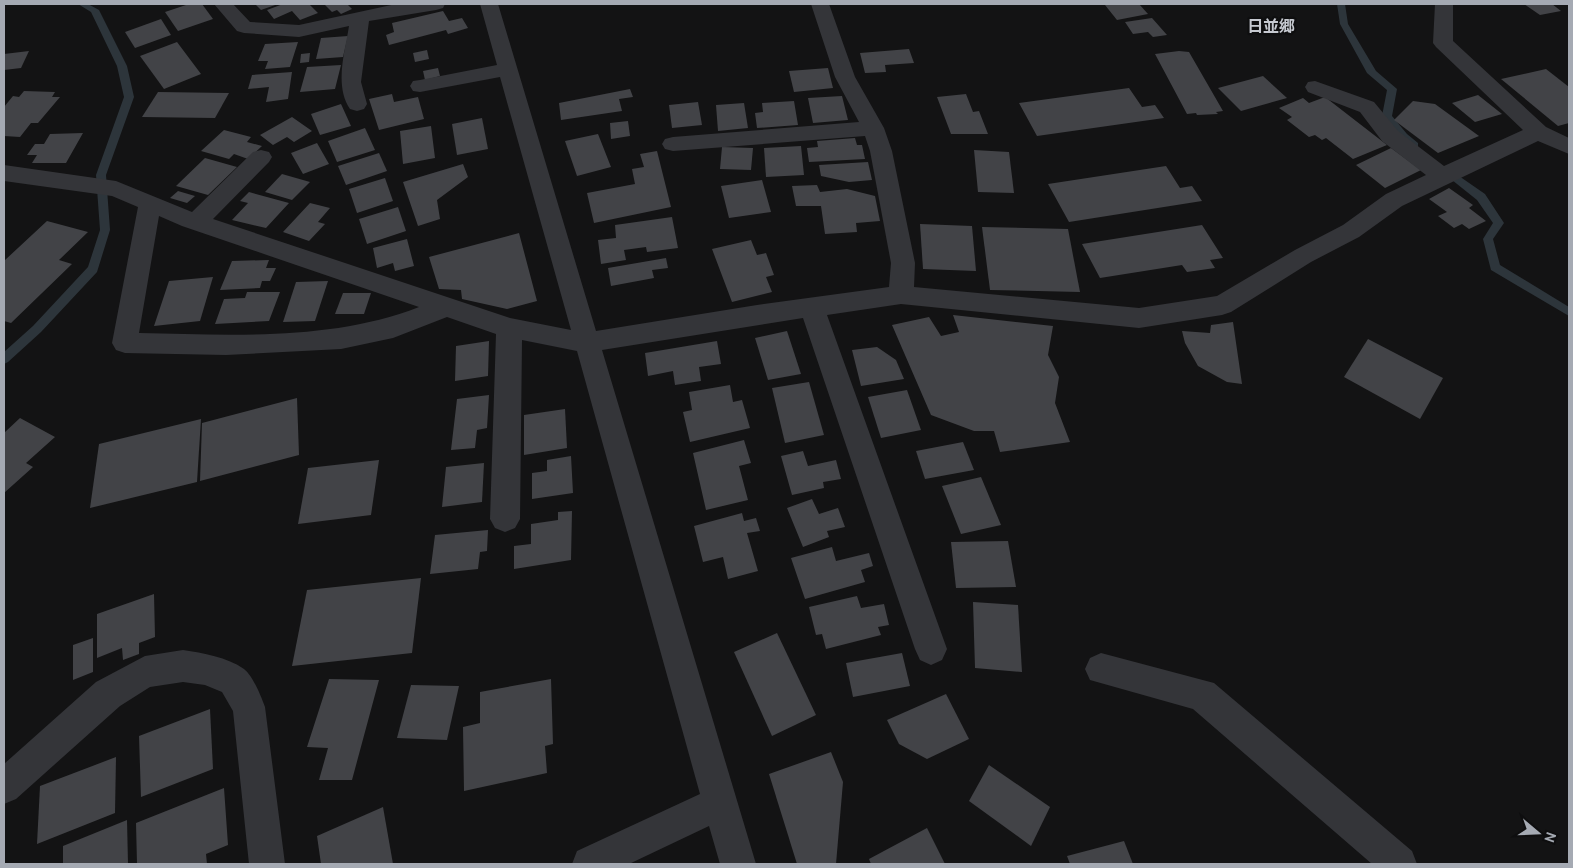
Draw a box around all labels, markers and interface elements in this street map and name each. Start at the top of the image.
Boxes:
district label: 日並郷 [1247,17,1295,36]
north arrow [1513,808,1563,858]
text: N [1540,830,1560,845]

